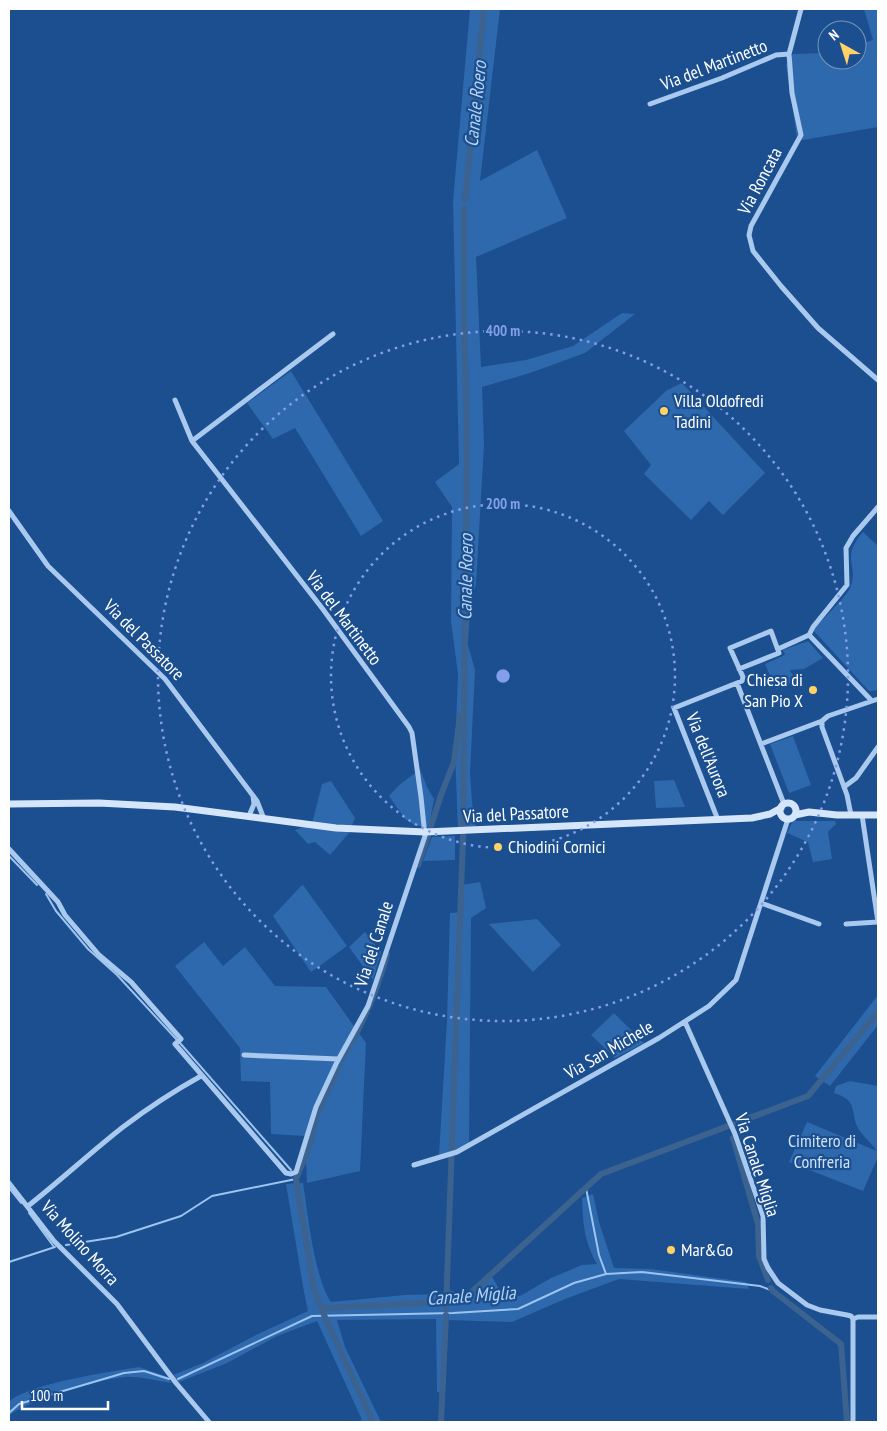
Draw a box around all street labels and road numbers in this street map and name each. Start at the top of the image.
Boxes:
street label: Via del Martinetto [656,34,771,96]
street label: Via Roncata [732,143,787,219]
street label: Via del Martinetto [301,565,387,670]
street label: Via del Passatore [98,593,190,685]
street label: Via dell'Aurora [681,708,736,801]
street label: Via del Passatore [462,799,569,828]
street label: Via del Canale [349,898,398,990]
street label: Via San Michele [559,1015,657,1085]
street label: Via Canale Miglia [730,1109,785,1220]
street label: Via Molino Morra [36,1195,125,1290]

